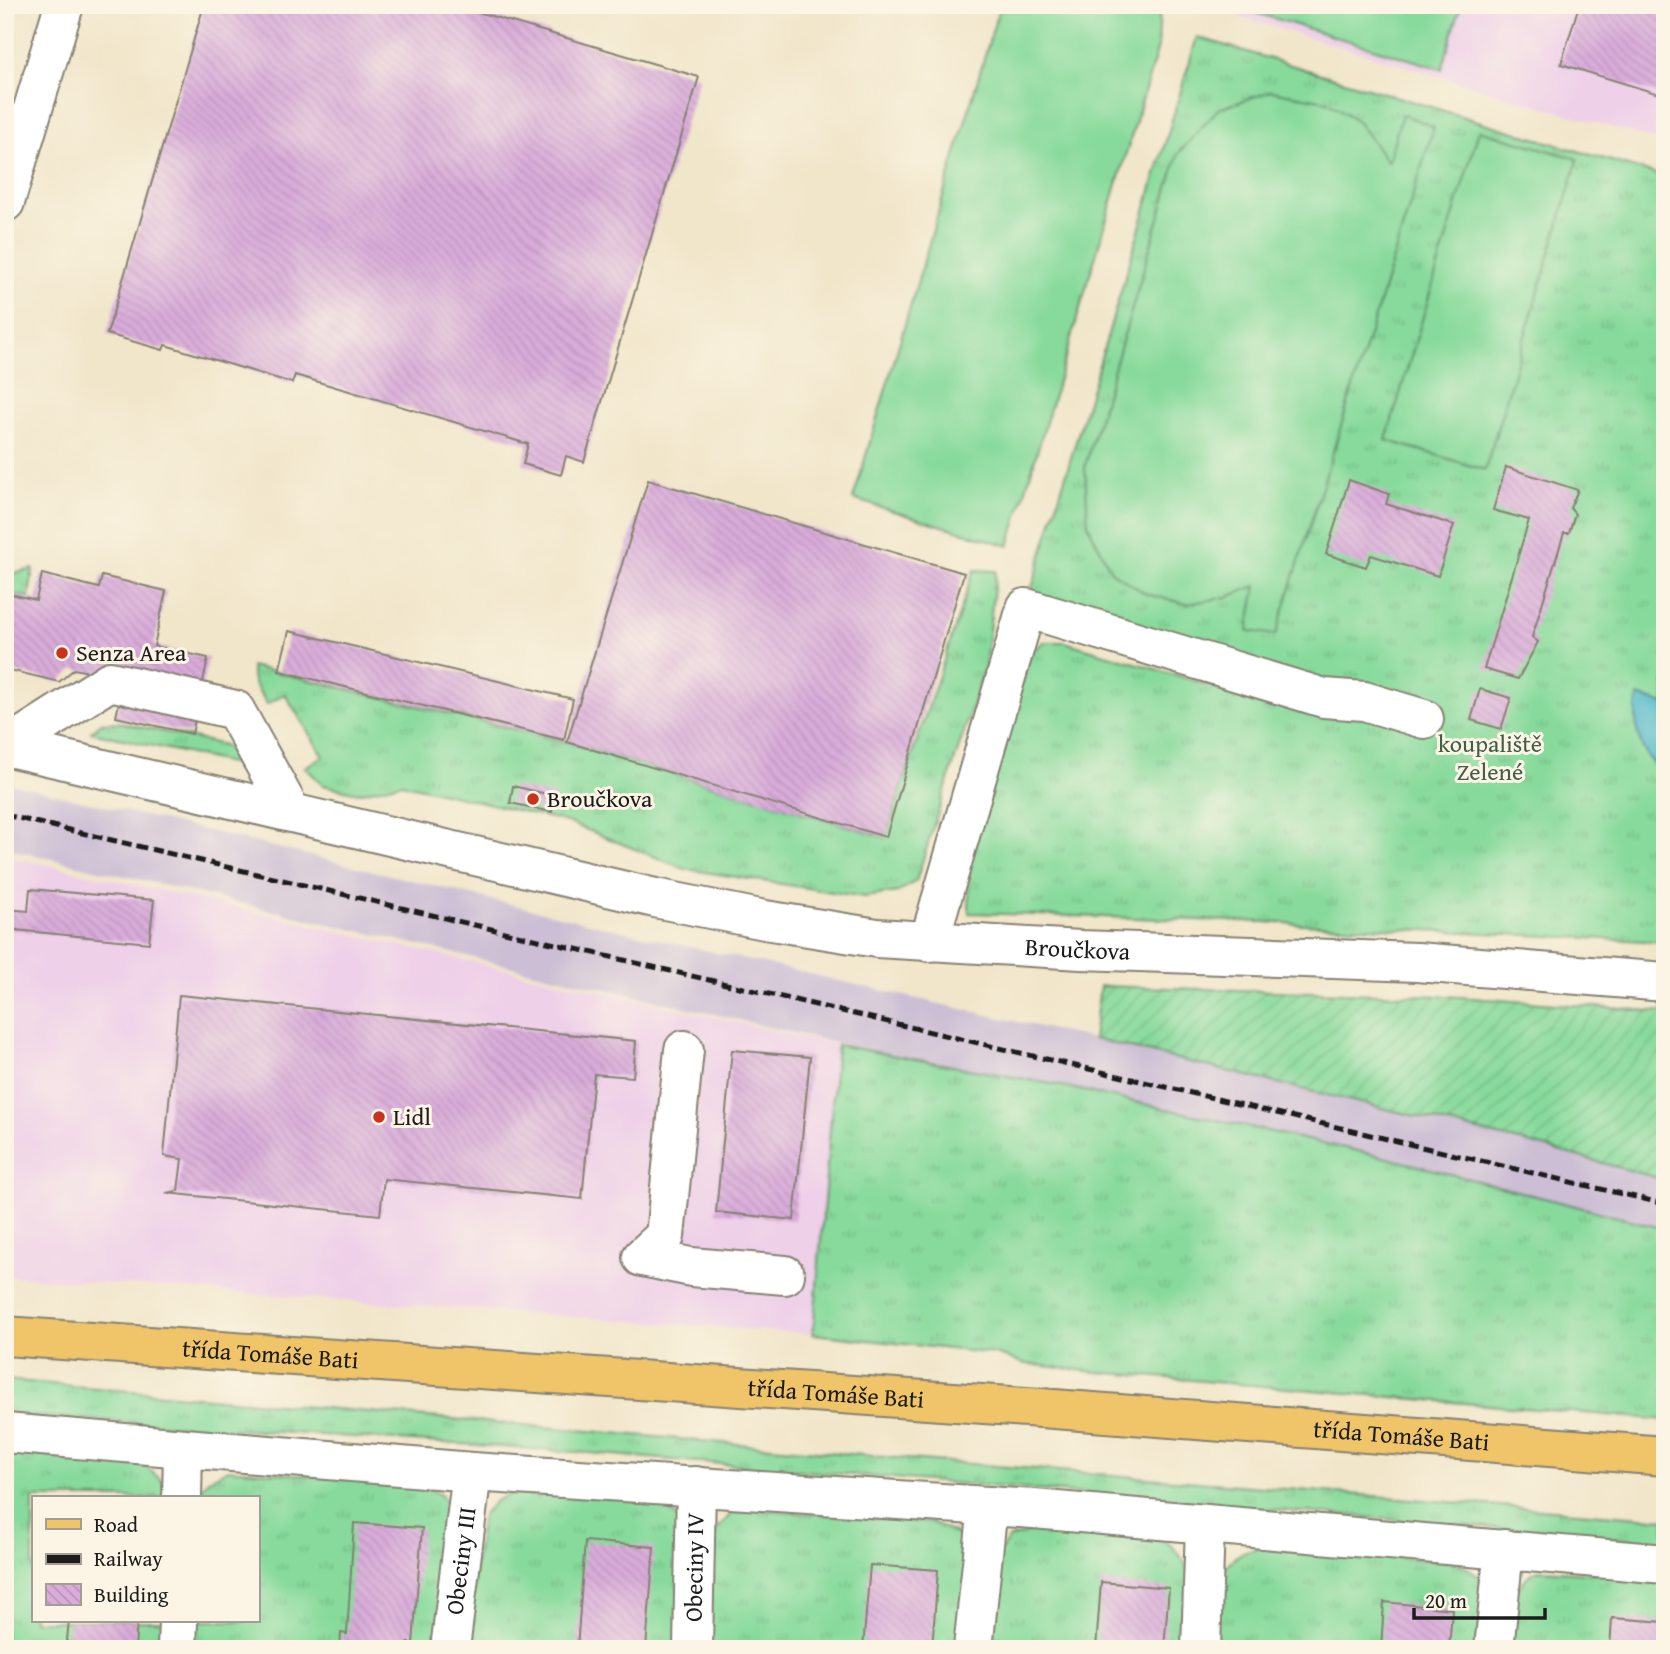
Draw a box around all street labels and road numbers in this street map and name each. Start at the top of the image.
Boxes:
street label: Broučkova [1024,929,1131,969]
street label: třída Tomáše Bati [181,1330,360,1378]
street label: třída Tomáše Bati [747,1370,926,1417]
street label: třída Tomáše Bati [1312,1411,1491,1459]
street label: Obeciny III [436,1505,485,1617]
street label: Obeciny IV [676,1512,713,1622]

